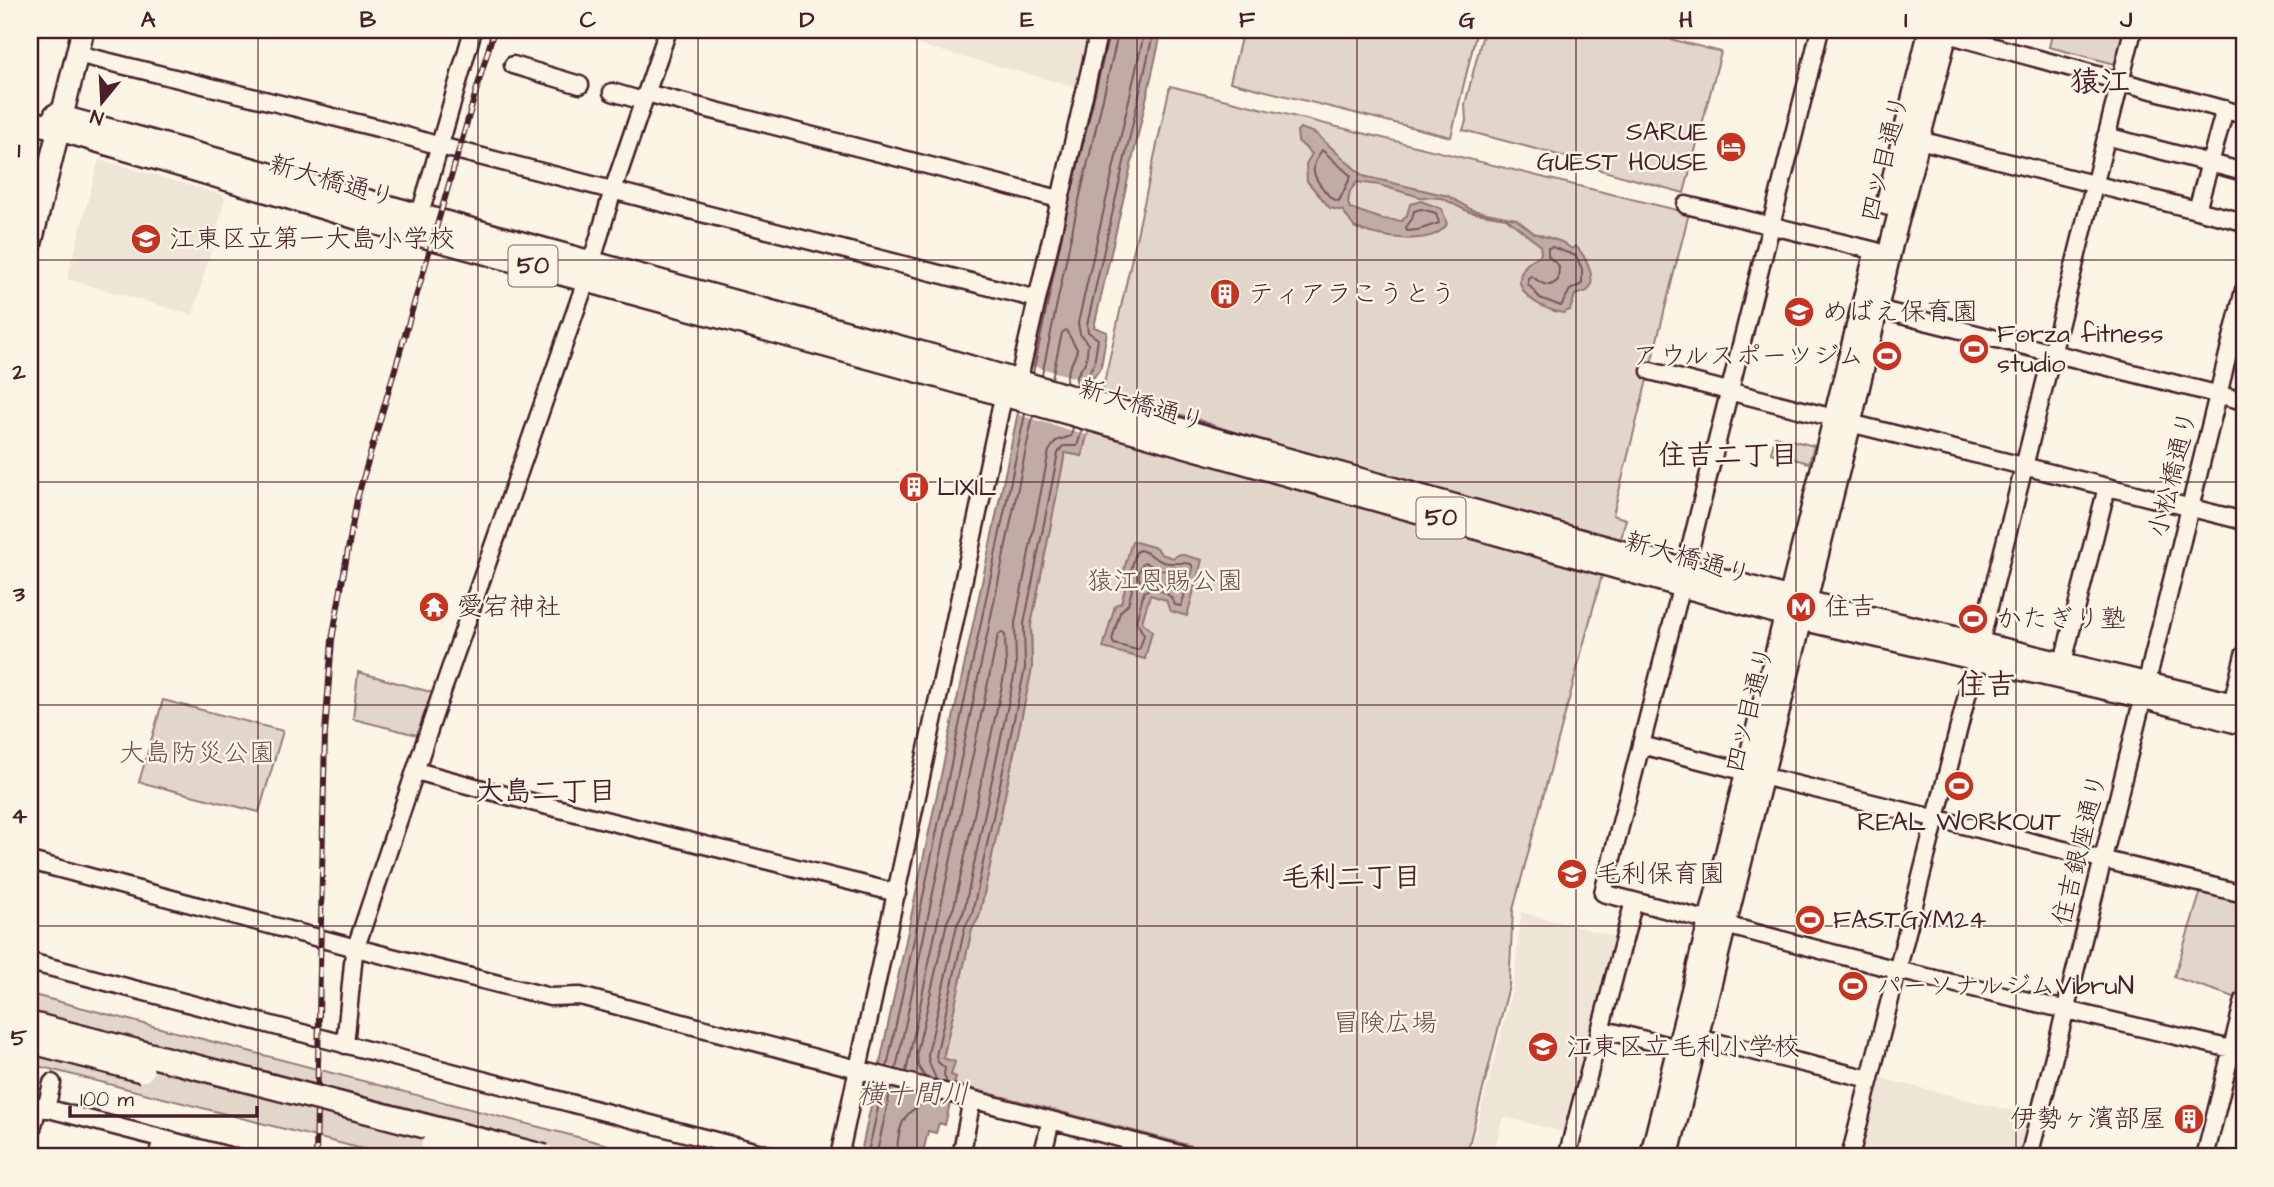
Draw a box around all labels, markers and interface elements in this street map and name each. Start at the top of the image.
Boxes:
text: A [141,4,156,36]
text: B [360,4,377,36]
text: C [580,4,597,36]
text: D [800,4,815,36]
text: E [1020,4,1034,36]
text: F [1239,4,1256,36]
text: G [1459,4,1475,36]
text: H [1679,4,1693,36]
text: I [1904,4,1908,36]
text: J [2119,4,2133,36]
district label: 猿江 [2070,61,2130,103]
north arrow [66,66,136,136]
street label: 四ツ目通り [1852,91,1918,225]
text: N [87,102,107,131]
place label: SARUE GUEST HOUSE [1537,114,1708,180]
hotel icon: SARUE GUEST HOUSE [1714,130,1748,164]
text: 1 [18,134,21,166]
street label: 新大橋通り [265,146,399,216]
place label: 江東区立第一大島小学校 [169,221,455,257]
school or university icon: 江東区立第一大島小学校 [129,222,163,256]
road number: 50 [508,246,558,286]
place label: ティアラこうとう [1248,276,1456,312]
building icon: ティアラこうとう [1208,277,1242,311]
place label: めばえ保育園 [1822,294,1978,330]
school or university icon: めばえ保育園 [1782,295,1816,329]
place label: Forza fitness studio [1997,316,2164,382]
sports icon: Forza fitness studio [1957,332,1991,366]
place label: アウルスポーツジム [1633,338,1864,374]
sports icon: アウルスポーツジム [1870,339,1904,373]
text: 2 [11,356,26,388]
street label: 新大橋通り [1075,370,1209,440]
street label: 小松橋通り [2140,407,2206,541]
district label: 住吉二丁目 [1658,436,1798,475]
place label: LIXIL [937,469,996,505]
building icon: LIXIL [897,470,931,504]
road number: 50 [1416,498,1466,538]
street label: 新大橋通り [1621,523,1755,593]
park label: 猿江恩賜公園 [1087,563,1243,599]
text: 3 [12,578,25,610]
place label: 愛宕神社 [457,589,561,625]
place label: 住吉 [1824,589,1876,625]
temple icon: 愛宕神社 [417,590,451,624]
metro station icon: 住吉 [1784,590,1818,624]
place label: かたぎり塾 [1996,601,2126,637]
sports icon: かたぎり塾 [1956,602,1990,636]
street label: 四ツ目通り [1717,642,1783,776]
district label: 住吉 [1956,664,2016,706]
park label: 大島防災公園 [119,735,275,771]
sports icon: REAL WORKOUT [1942,769,1976,803]
street label: 住吉銀座通り [2044,769,2116,929]
district label: 大島二丁目 [476,772,616,811]
text: 4 [11,800,27,832]
place label: REAL WORKOUT [1857,804,2061,840]
place label: 毛利保育園 [1595,856,1725,892]
school or university icon: 毛利保育園 [1555,857,1589,891]
district label: 毛利二丁目 [1281,858,1421,897]
place label: FASTGYM24 [1833,902,1987,938]
sports icon: FASTGYM24 [1793,903,1827,937]
place label: パーソナルジムVibruN [1876,968,2134,1004]
sports icon: パーソナルジムVibruN [1836,969,1870,1003]
park label: 冒険広場 [1333,1005,1437,1041]
text: 5 [11,1022,28,1054]
place label: 江東区立毛利小学校 [1566,1029,1800,1065]
school or university icon: 江東区立毛利小学校 [1526,1030,1560,1064]
scale bar [70,1075,257,1119]
water label: 横十間川 [857,1075,969,1114]
text: 100 m [80,1085,135,1114]
place label: 伊勢ヶ濱部屋 [2010,1101,2166,1137]
building icon: 伊勢ヶ濱部屋 [2172,1102,2206,1136]

